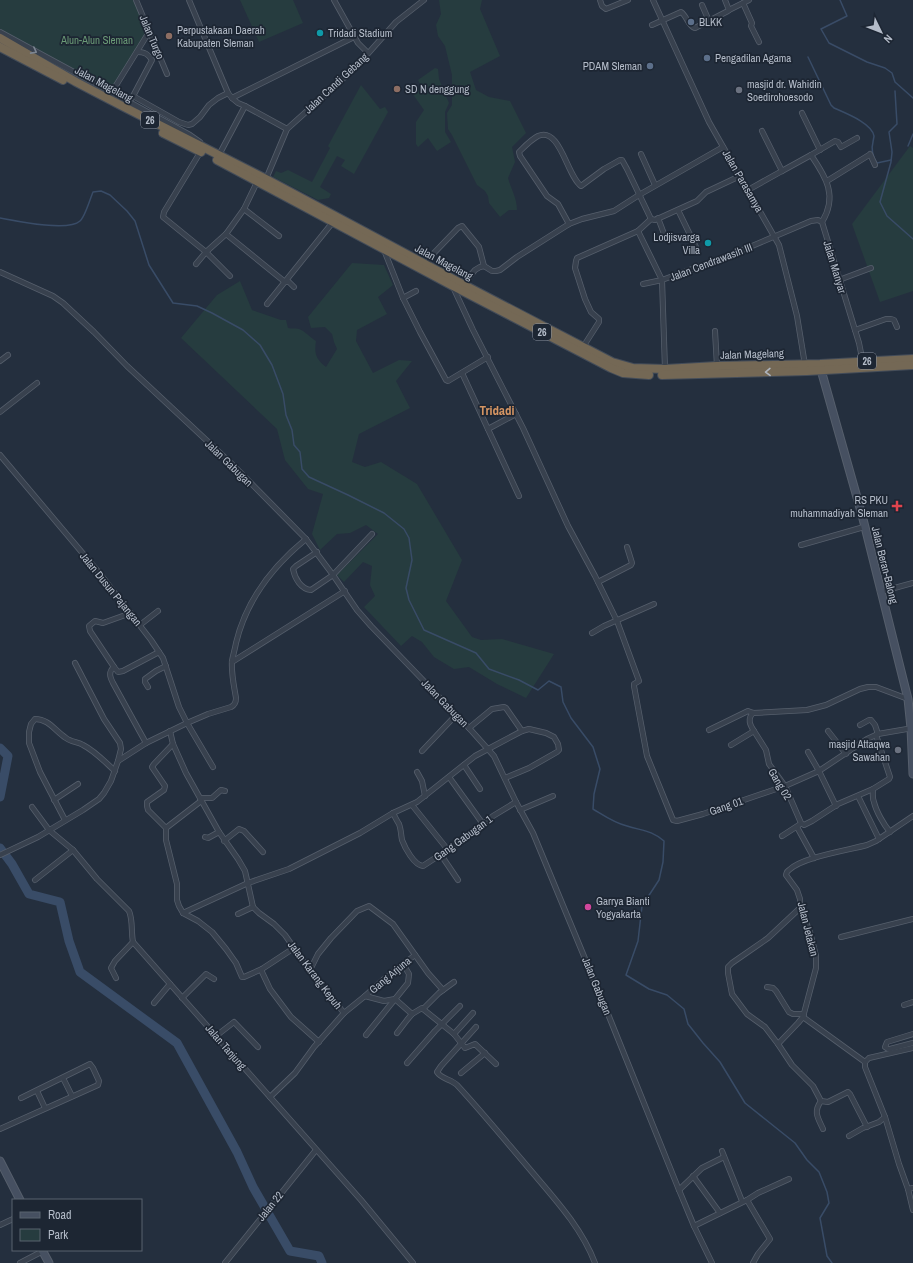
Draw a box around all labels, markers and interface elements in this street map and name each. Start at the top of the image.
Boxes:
north arrow [861,12,901,52]
street label: Jalan Turgo [136,13,168,61]
place label: BLKK [699,15,722,29]
marker: BLKK [686,17,696,27]
place label: Perpustakaan Daerah Kabupaten Sleman [177,23,265,50]
place label: Tridadi Stadium [328,26,392,40]
marker: Tridadi Stadium [315,28,325,38]
marker: Perpustakaan Daerah Kabupaten Sleman [164,31,174,41]
text: N [881,32,896,46]
park label: Alun-Alun Sleman [60,33,133,47]
one-way arrow [30,46,37,54]
street label: Jalan Candi Gebang [301,50,371,116]
place label: Pengadilan Agama [715,51,791,65]
marker: Pengadilan Agama [702,53,712,63]
place label: PDAM Sleman [583,59,642,73]
marker: PDAM Sleman [645,61,655,71]
street label: Jalan Magelang [73,63,135,105]
place label: masjid dr. Wahidin Soedirohoesodo [747,77,822,104]
place label: SD N denggung [405,82,469,96]
marker: SD N denggung [392,84,402,94]
marker: masjid dr. Wahidin Soedirohoesodo [734,85,744,95]
road number: 26 [141,112,159,128]
street label: Jalan Parasamya [720,147,766,215]
place label: Lodjisvarga Villa [653,230,700,257]
marker: Lodjisvarga Villa [703,238,713,248]
street label: Jalan Manyar [820,239,850,295]
street label: Jalan Cendrawasih III [668,240,754,284]
street label: Jalan Magelang [413,241,475,283]
road number: 26 [533,324,551,340]
street label: Jalan Magelang [720,346,784,362]
road number: 26 [858,353,876,369]
one-way arrow [765,368,771,376]
district label: Tridadi [480,402,515,419]
street label: Jalan Gabugan [202,437,256,489]
place label: RS PKU muhammadiyah Sleman [790,493,888,520]
marker: RS PKU muhammadiyah Sleman [891,500,903,512]
street label: Jalan Beran-Balong [869,525,901,605]
street label: Jalan Dusun Pajangan [77,549,145,629]
street label: Jalan Gabugan [419,676,471,730]
place label: masjid Attaqwa Sawahan [829,737,890,764]
marker: masjid Attaqwa Sawahan [893,745,903,755]
street label: Gang 02 [765,766,795,802]
street label: Gang 01 [707,794,745,818]
street label: Gang Gabugan 1 [431,812,495,864]
place label: Garrya Bianti Yogyakarta [596,894,650,921]
street label: Jalan Jetakan [794,900,822,958]
marker: Garrya Bianti Yogyakarta [583,902,593,912]
street label: Jalan Karang Kepuh [285,938,345,1012]
street label: Gang Arjuna [366,954,414,996]
street label: Jalan Gabugan [579,955,615,1017]
street label: Jalan Tanjung [202,1021,250,1073]
street label: Jalan 22 [254,1188,286,1224]
legend [12,1199,142,1251]
text: Road [48,1207,72,1223]
text: Park [48,1227,68,1243]

